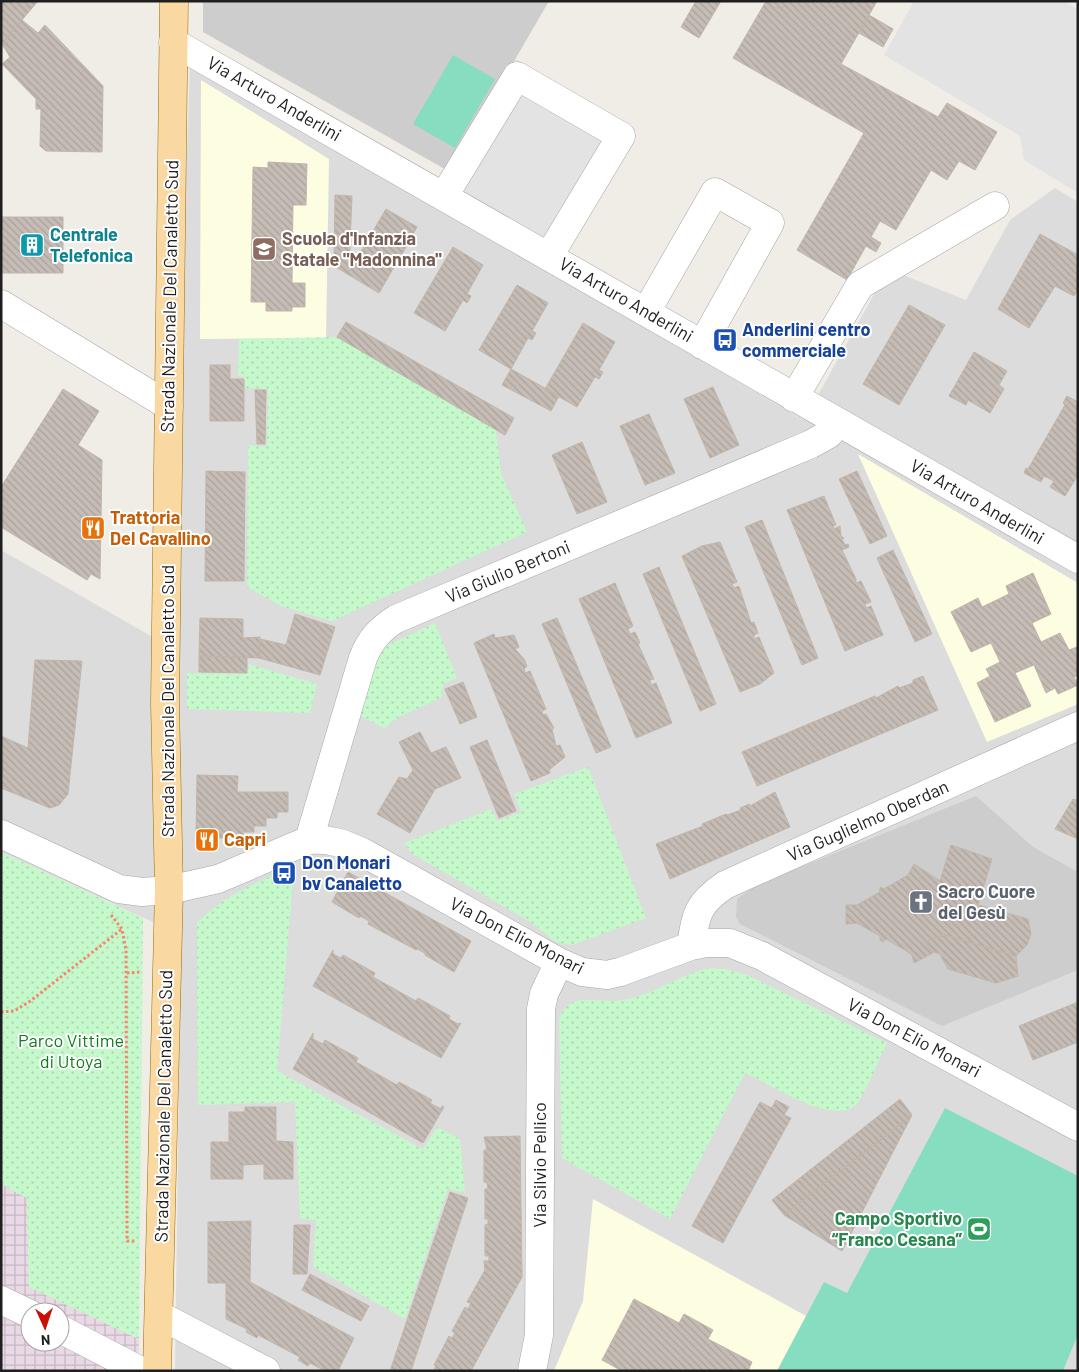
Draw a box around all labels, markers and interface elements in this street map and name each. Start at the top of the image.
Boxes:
street label: Via Arturo Anderlini [203,51,346,145]
street label: Strada Nazionale Del Canaletto Sud [156,160,182,432]
place label: Centrale Telefonica [50,223,133,266]
place label: Scuola d'Infanzia Statale "Madonnina" [282,227,442,270]
building icon: Centrale Telefonica [19,232,45,258]
school or university icon: Scuola d'Infanzia Statale "Madonnina" [251,236,277,262]
street label: Via Arturo Anderlini [555,252,698,346]
place label: Anderlini centro commerciale [742,318,871,361]
bus stop icon: Anderlini centro commerciale [712,327,738,353]
street label: Via Arturo Anderlini [906,454,1049,548]
place label: Trattoria Del Cavallino [110,506,211,549]
restaurant icon: Trattoria Del Cavallino [80,515,106,541]
street label: Via Giulio Bertoni [442,535,573,607]
street label: Strada Nazionale Del Canaletto Sud [156,565,178,837]
street label: Via Guglielmo Oberdan [783,775,952,866]
restaurant icon: Capri [194,827,220,853]
place label: Capri [224,828,266,850]
place label: Don Monari bv Canaletto [302,851,402,894]
bus stop icon: Don Monari bv Canaletto [271,860,297,886]
place label: Sacro Cuore del Gesù [938,880,1035,923]
church icon: Sacro Cuore del Gesù [908,889,934,915]
street label: Via Don Elio Monari [447,892,588,979]
street label: Strada Nazionale Del Canaletto Sud [150,970,176,1242]
street label: Via Don Elio Monari [844,993,985,1082]
park label: Parco Vittime di Utoya [18,1029,124,1072]
street label: Via Silvio Pellico [528,1102,550,1228]
place label: Campo Sportivo “Franco Cesana” [832,1207,962,1250]
sports icon: Campo Sportivo “Franco Cesana” [966,1216,992,1242]
north arrow [20,1302,70,1352]
text: N [41,1332,51,1349]

